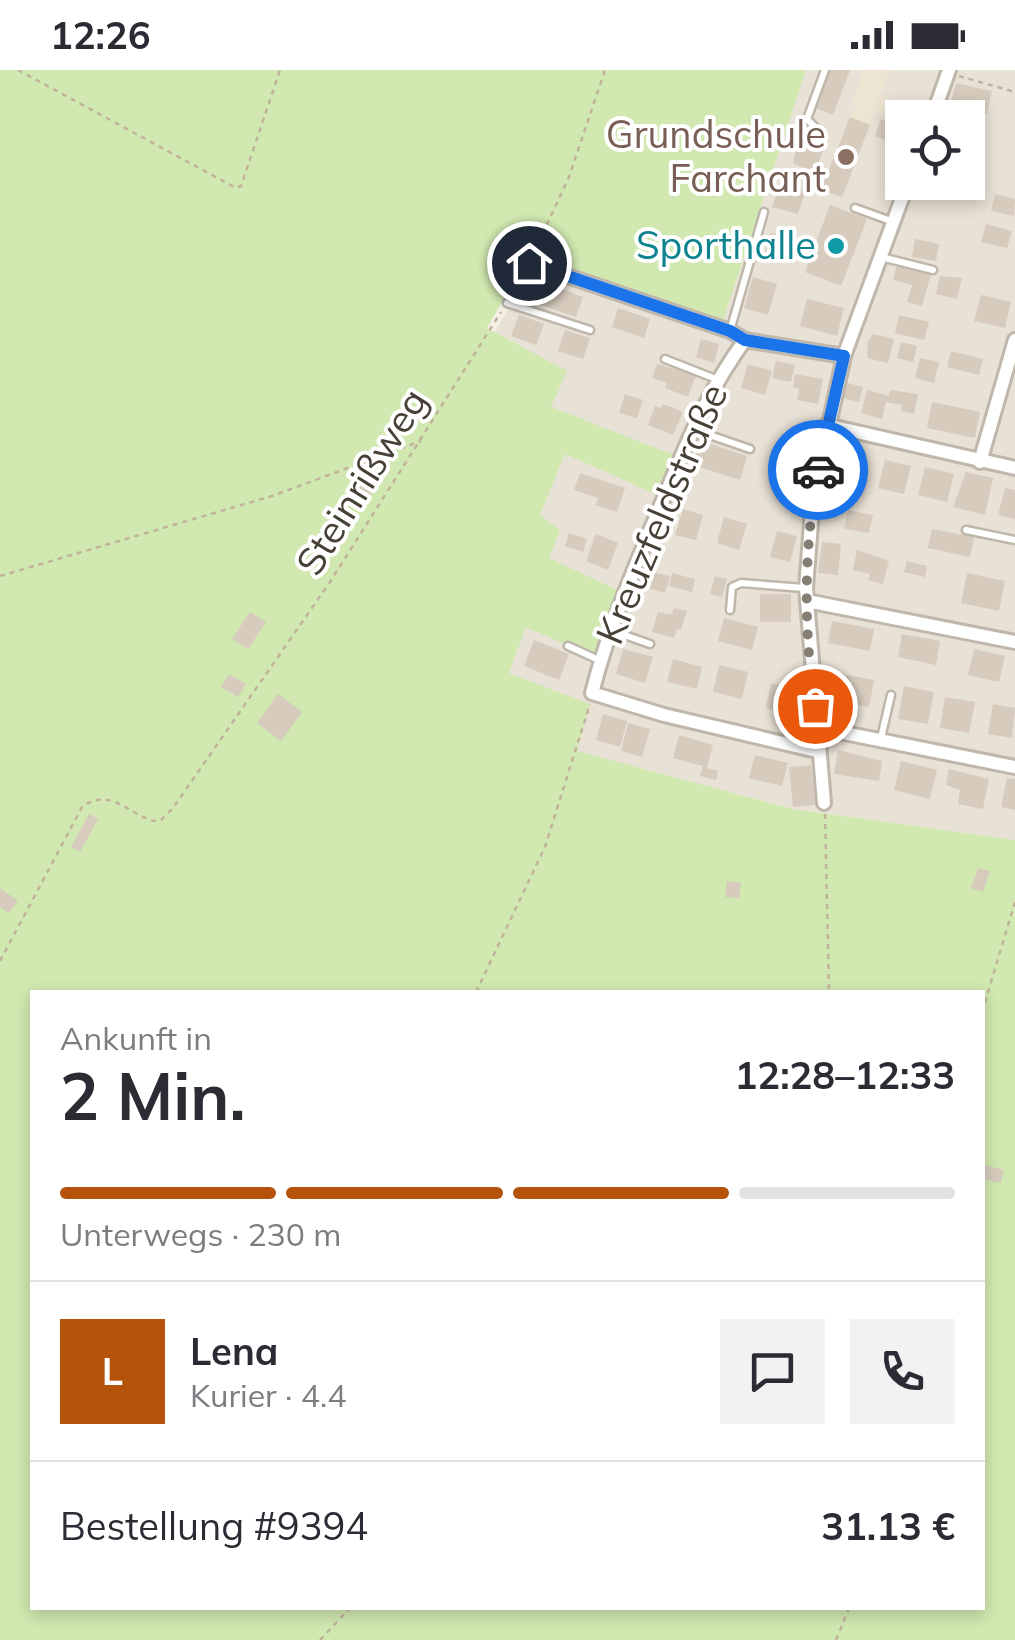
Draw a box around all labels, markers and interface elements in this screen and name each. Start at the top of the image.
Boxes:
text: 12:26 [50,11,151,59]
map controls [885,100,985,200]
button: locate [885,100,985,200]
place label: Grundschule Farchant [606,110,826,202]
marker: Grundschule Farchant [835,146,857,168]
pin [487,221,572,306]
place label: Sporthalle [636,221,816,269]
marker: Sporthalle [825,235,847,257]
icon: home [502,236,557,291]
street label: Kreuzfeldstraße [585,376,737,651]
street label: Steinrißweg [285,379,437,584]
courier [768,420,868,520]
icon: car [791,443,846,498]
pin [773,664,858,749]
icon: bag [788,679,843,734]
text: Ankunft in [60,1018,212,1058]
text: 12:28–12:33 [735,1051,955,1099]
text: 2 Min. [60,1055,246,1136]
text: Unterwegs · 230 m [60,1214,341,1254]
button: chat [720,1319,825,1424]
button: phone [850,1319,955,1424]
text: Lena [190,1327,278,1375]
text: L [102,1347,123,1395]
text: Kurier · 4.4 [190,1375,346,1415]
text: Bestellung #9394 [60,1502,368,1550]
text: 31.13 € [821,1502,955,1550]

